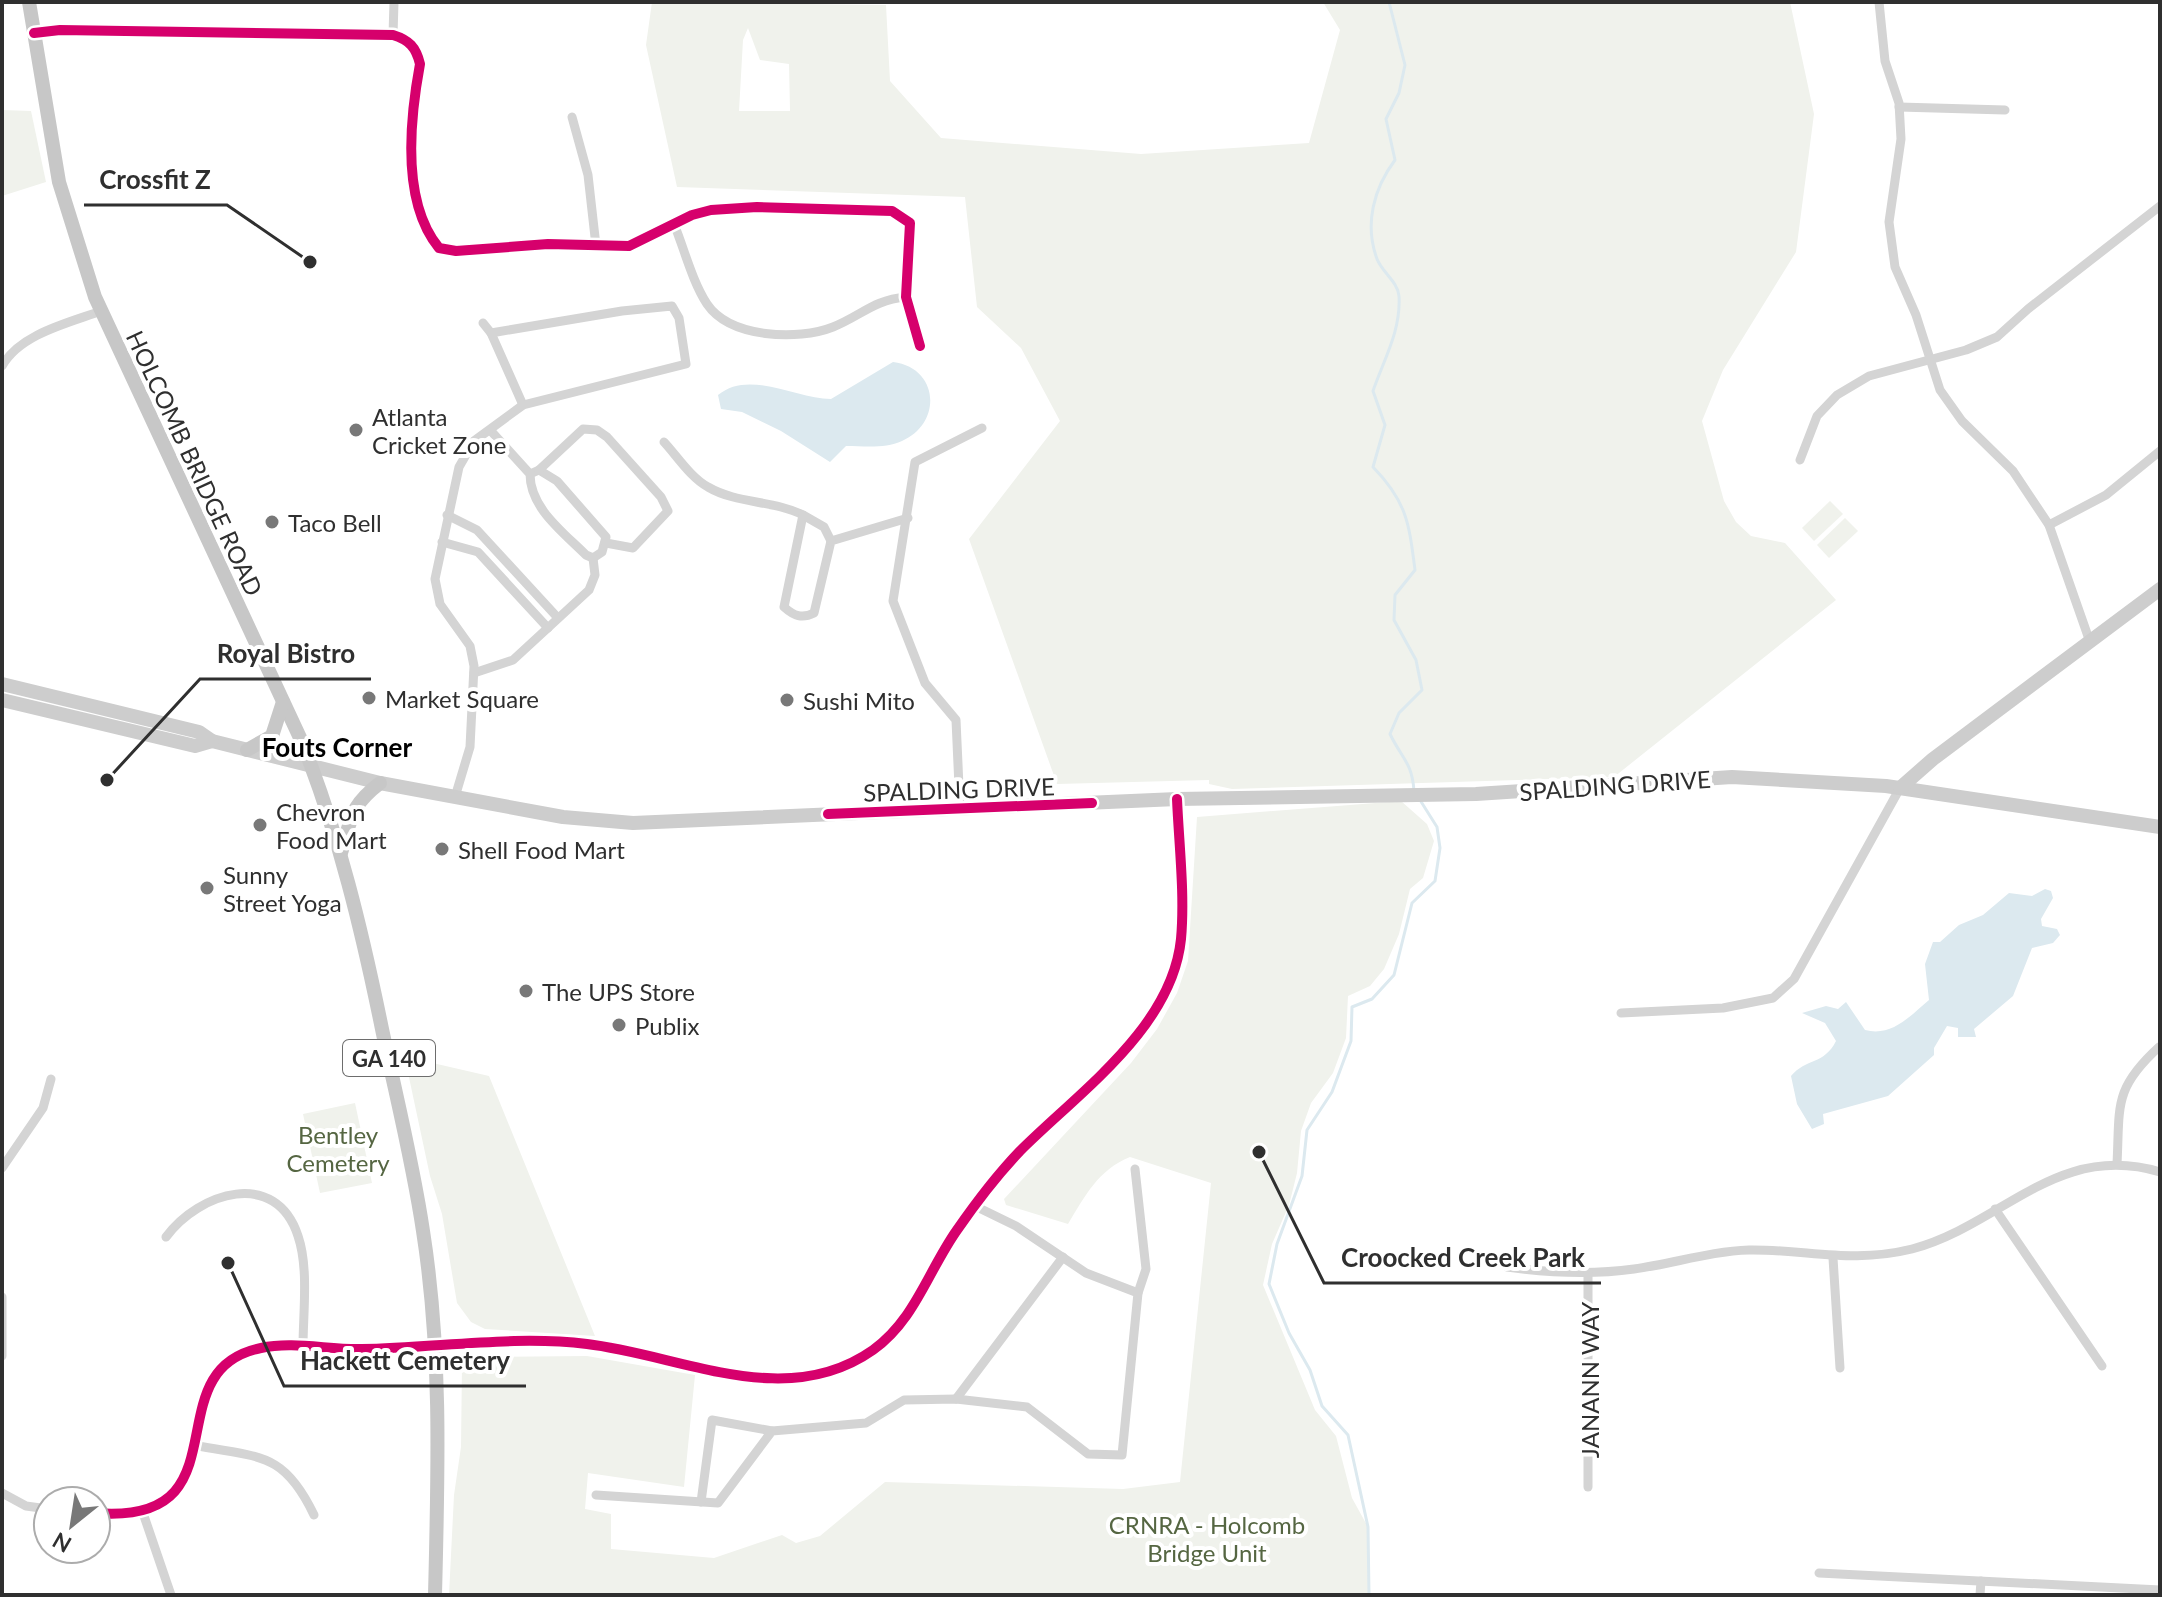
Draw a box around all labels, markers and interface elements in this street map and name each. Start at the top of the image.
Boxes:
callout: Crossfit Z [84,155,227,205]
text: Crossfit Z [99,163,211,195]
street label: HOLCOMB BRIDGE ROAD [121,326,269,600]
place label: Atlanta Cricket Zone [372,402,506,459]
marker: Atlanta Cricket Zone [347,421,365,439]
place label: Taco Bell [288,508,382,537]
marker: Taco Bell [263,513,281,531]
callout: Royal Bistro [200,629,371,679]
text: Royal Bistro [217,637,355,669]
place label: Market Square [385,684,539,713]
place label: Sushi Mito [803,686,915,715]
marker: Market Square [360,689,378,707]
marker: Sushi Mito [778,691,796,709]
district label: Fouts Corner [262,731,412,763]
street label: SPALDING DRIVE [1518,764,1712,806]
street label: SPALDING DRIVE [863,771,1055,807]
place label: Chevron Food Mart [276,797,387,854]
marker: Chevron Food Mart [251,816,269,834]
place label: Shell Food Mart [458,835,625,864]
marker: Shell Food Mart [433,840,451,858]
place label: Sunny Street Yoga [223,860,342,917]
marker: Sunny Street Yoga [198,879,216,897]
place label: The UPS Store [542,977,695,1006]
marker: The UPS Store [517,982,535,1000]
place label: Publix [635,1011,700,1040]
marker: Publix [610,1016,628,1034]
road number: GA 140 [343,1040,435,1076]
park label: Bentley Cemetery [286,1120,390,1177]
callout: Croocked Creek Park [1324,1233,1601,1283]
text: Croocked Creek Park [1341,1241,1585,1273]
street label: JANANN WAY [1575,1302,1604,1458]
callout: Hackett Cemetery [284,1336,526,1386]
text: Hackett Cemetery [300,1344,510,1376]
north arrow [32,1485,112,1565]
park label: CRNRA - Holcomb Bridge Unit [1109,1510,1305,1567]
text: N [48,1527,76,1559]

